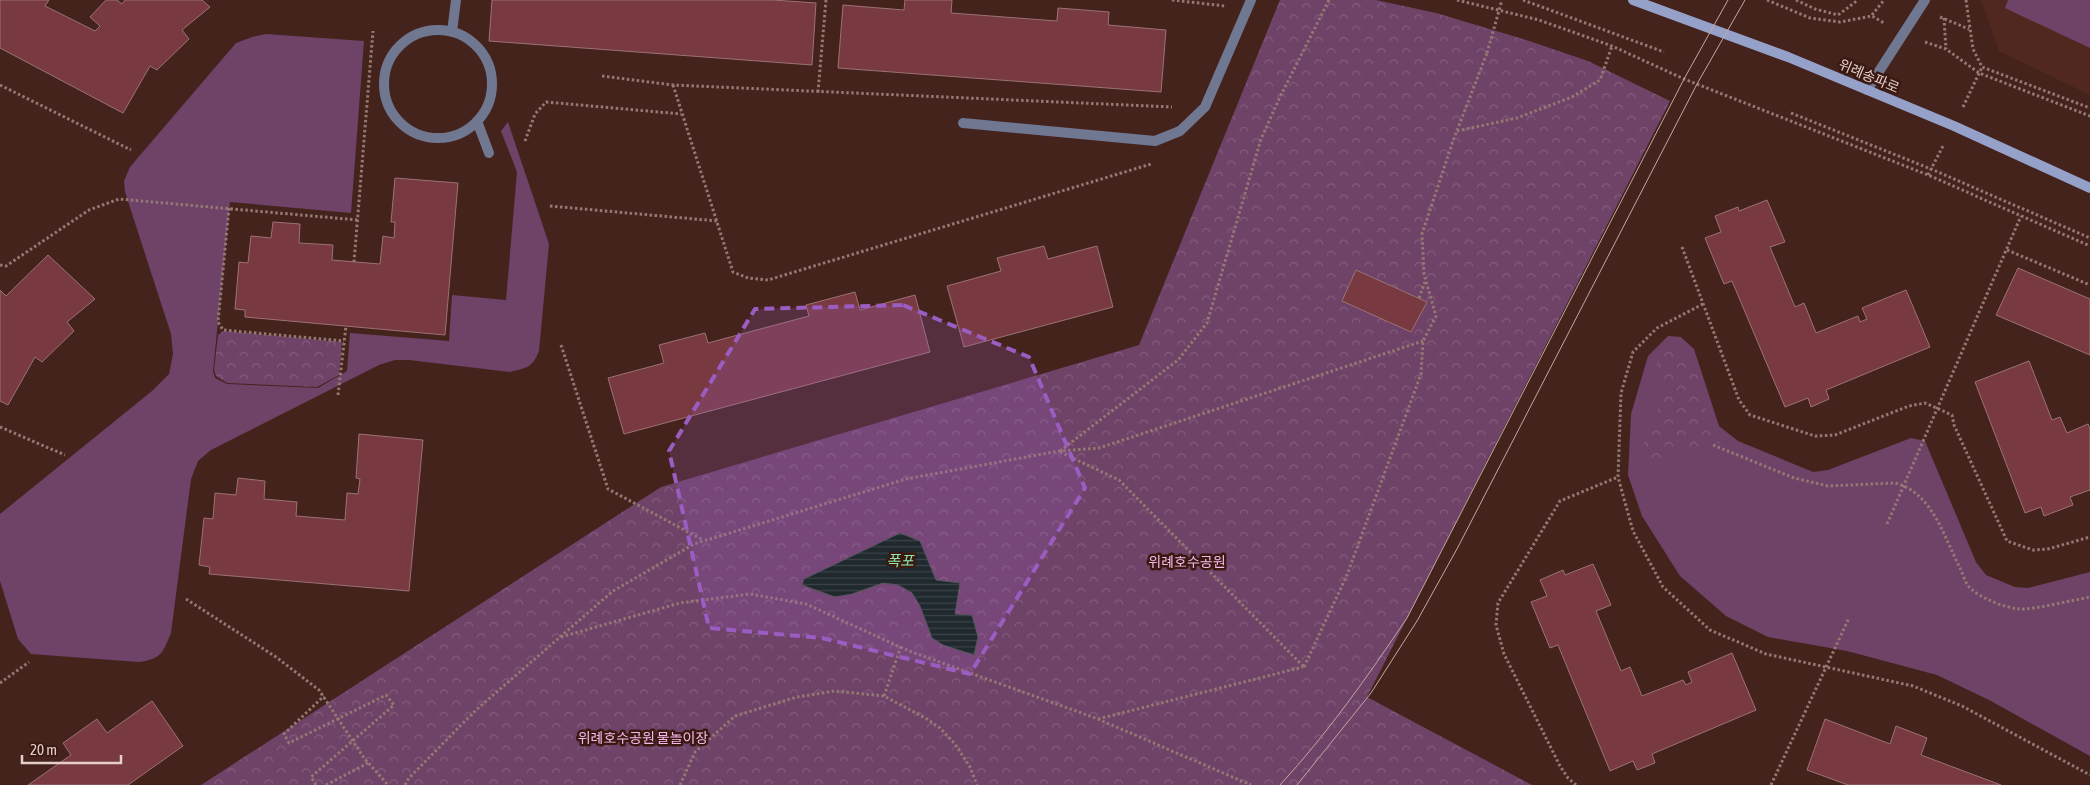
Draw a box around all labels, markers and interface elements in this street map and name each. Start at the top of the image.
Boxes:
street label: 위례송파로 [1836,56,1902,96]
water label: 폭포 [886,552,915,569]
park label: 위례호수공원 [1148,554,1226,570]
park label: 위례호수공원 물놀이장 [578,730,708,746]
scale bar [22,732,121,764]
text: 20 m [30,741,57,758]

